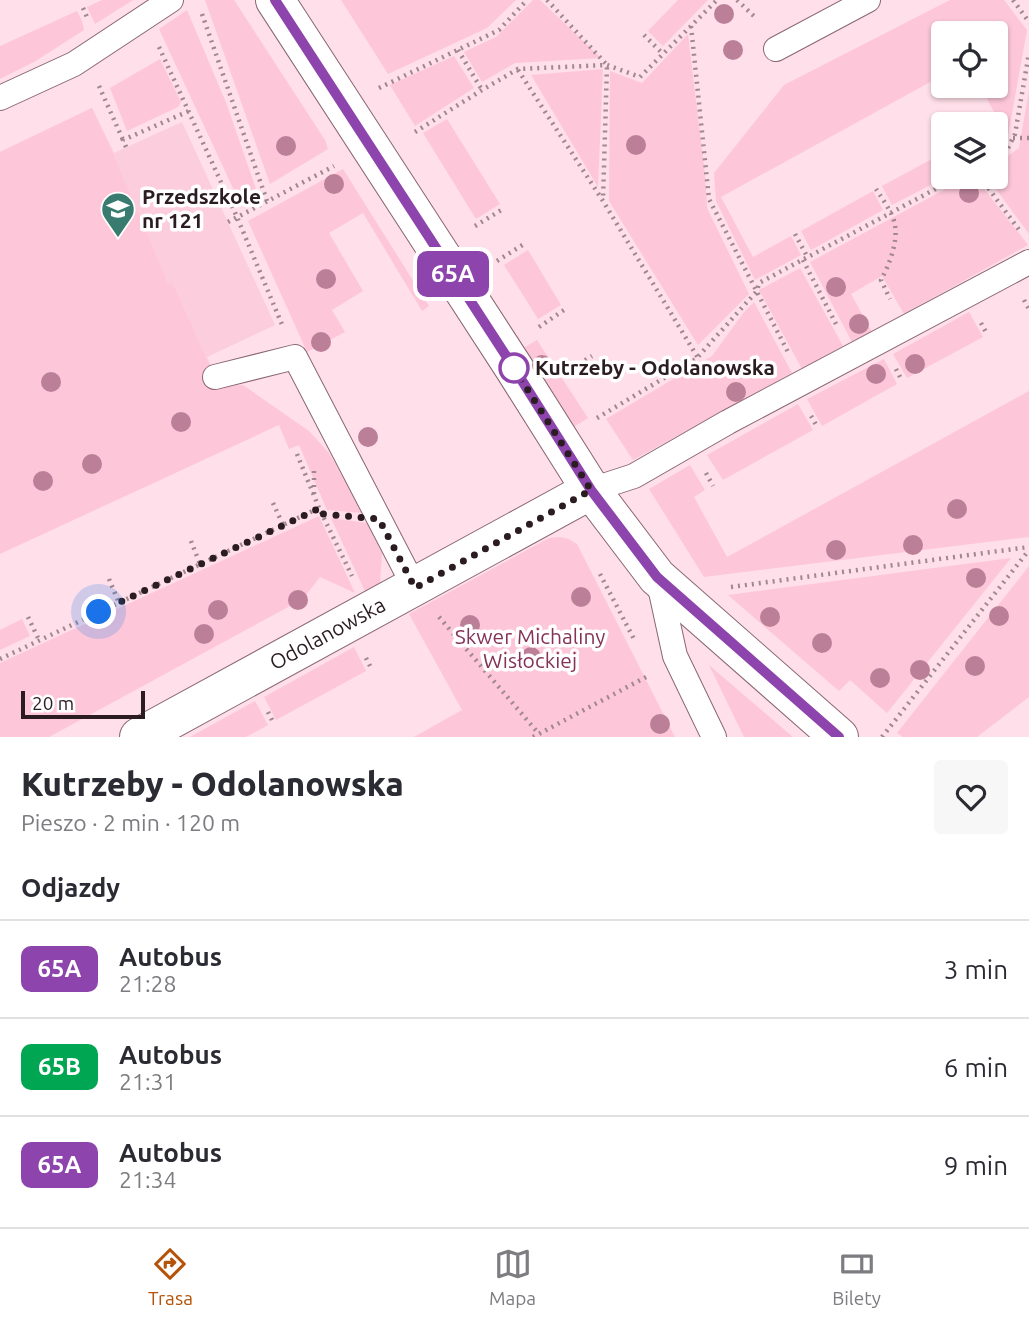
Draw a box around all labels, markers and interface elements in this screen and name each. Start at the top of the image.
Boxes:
map controls [931,21,1008,189]
button: locate [931,21,1008,98]
button: layers [931,112,1008,189]
place label: Przedszkole nr 121 [142,184,261,232]
school or university icon: Przedszkole nr 121 [99,190,137,239]
line badge: 65A [413,251,493,297]
text: 65A [431,260,475,287]
marker: Kutrzeby - Odolanowska [499,353,529,383]
place label: Kutrzeby - Odolanowska [535,355,775,379]
street label: Odolanowska [265,592,389,674]
your location [81,594,116,629]
park label: Skwer Michaliny Wisłockiej [455,624,605,672]
scale bar [21,688,145,720]
text: 20 m [32,692,74,714]
button: heart [934,760,1008,834]
text: Kutrzeby - Odolanowska [21,765,404,802]
text: Pieszo · 2 min · 120 m [21,810,240,835]
text: Odjazdy [21,873,120,902]
text: Autobus [119,942,222,971]
text: 65A [38,955,81,982]
text: 3 min [944,955,1008,984]
text: 21:28 [119,971,177,996]
text: Autobus [119,1040,222,1069]
text: 65B [38,1053,81,1080]
text: 6 min [944,1053,1008,1082]
text: 21:31 [119,1069,177,1094]
text: Autobus [119,1138,222,1167]
text: 65A [38,1151,81,1178]
text: 9 min [944,1151,1008,1180]
text: 21:34 [119,1167,177,1192]
tab: Trasa [148,1245,193,1309]
tab: Mapa [489,1245,536,1309]
tab: Bilety [832,1245,881,1309]

